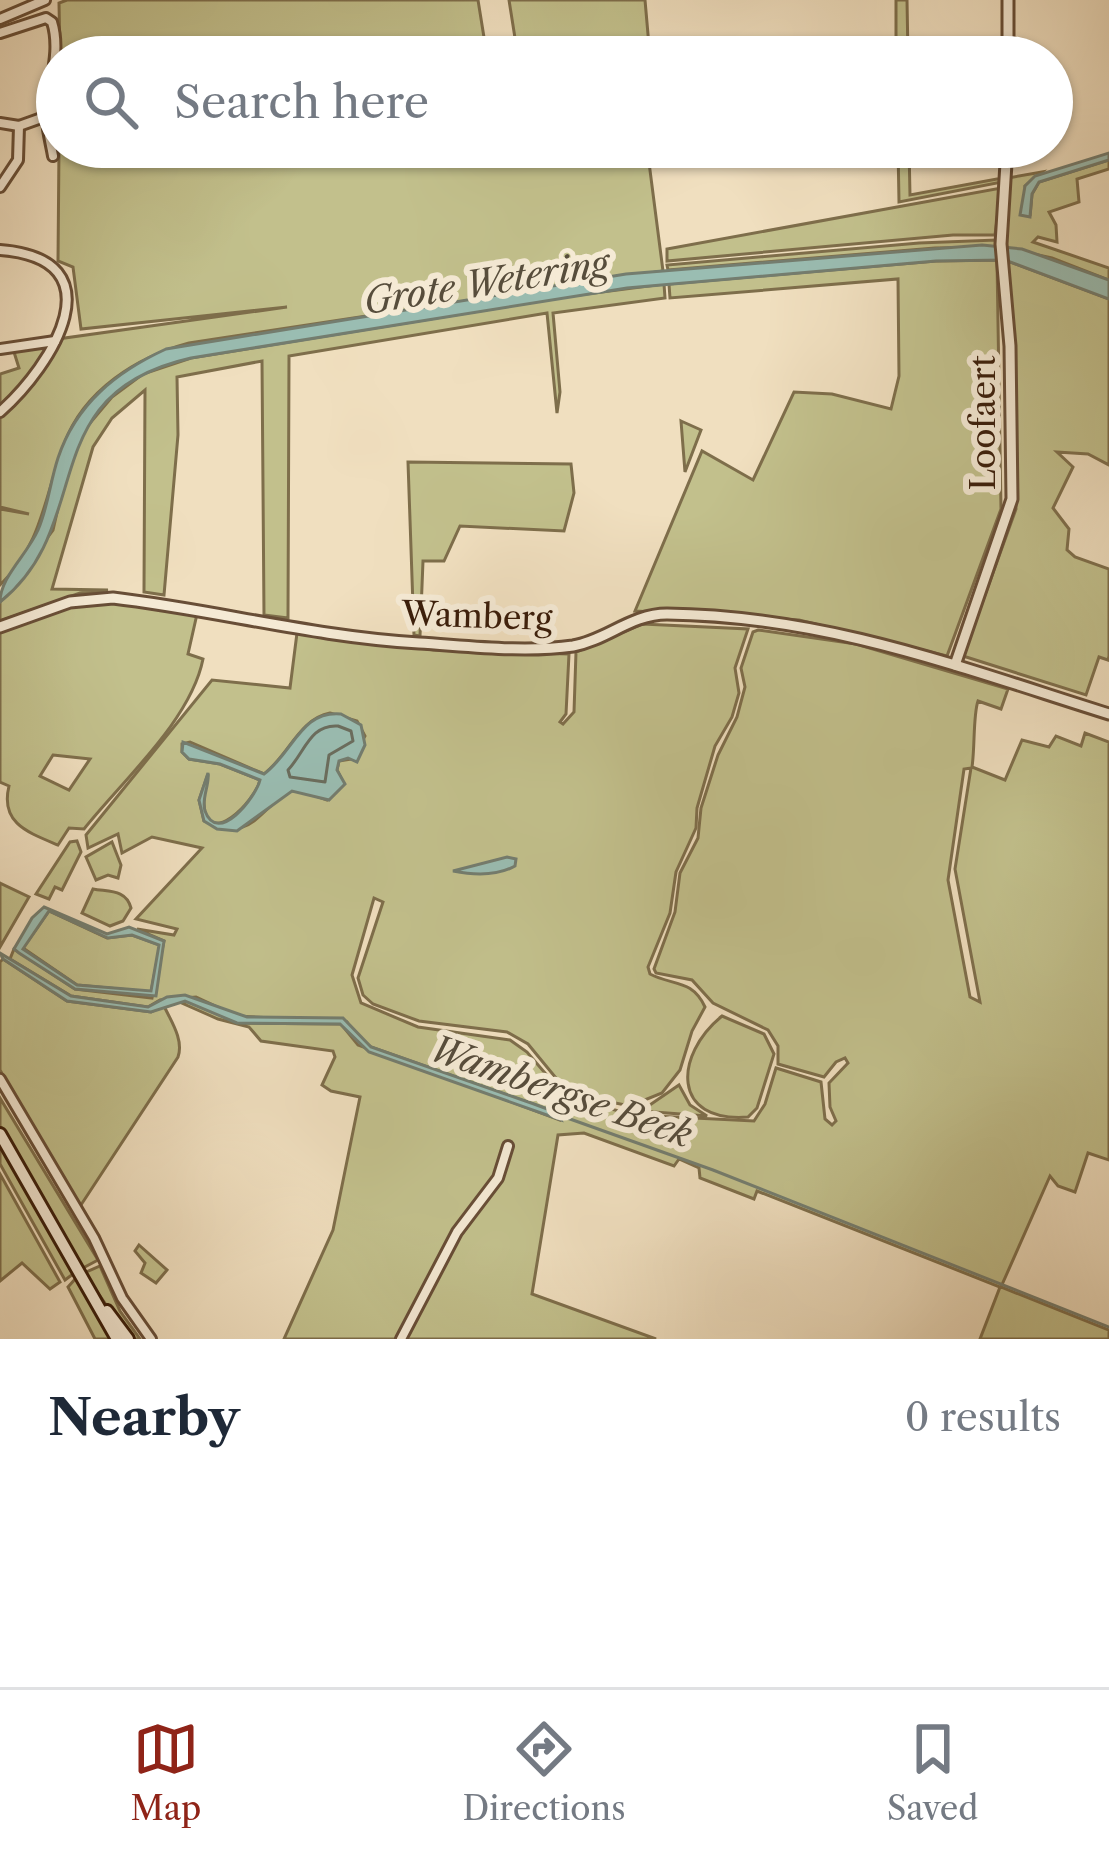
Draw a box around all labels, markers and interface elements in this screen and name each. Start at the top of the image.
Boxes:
search box [36,36,1073,168]
icon: search [78,69,144,135]
text: Search here [174,74,429,130]
water label: Grote Wetering [360,240,615,323]
street label: Loofaert [963,355,1004,491]
street label: Wamberg [400,593,554,639]
water label: Wambergse Beek [424,1026,698,1157]
text: Nearby [48,1386,240,1448]
text: 0 results [905,1393,1061,1441]
tab: Map [131,1716,201,1829]
tab: Directions [463,1716,626,1829]
tab: Saved [887,1716,978,1829]

